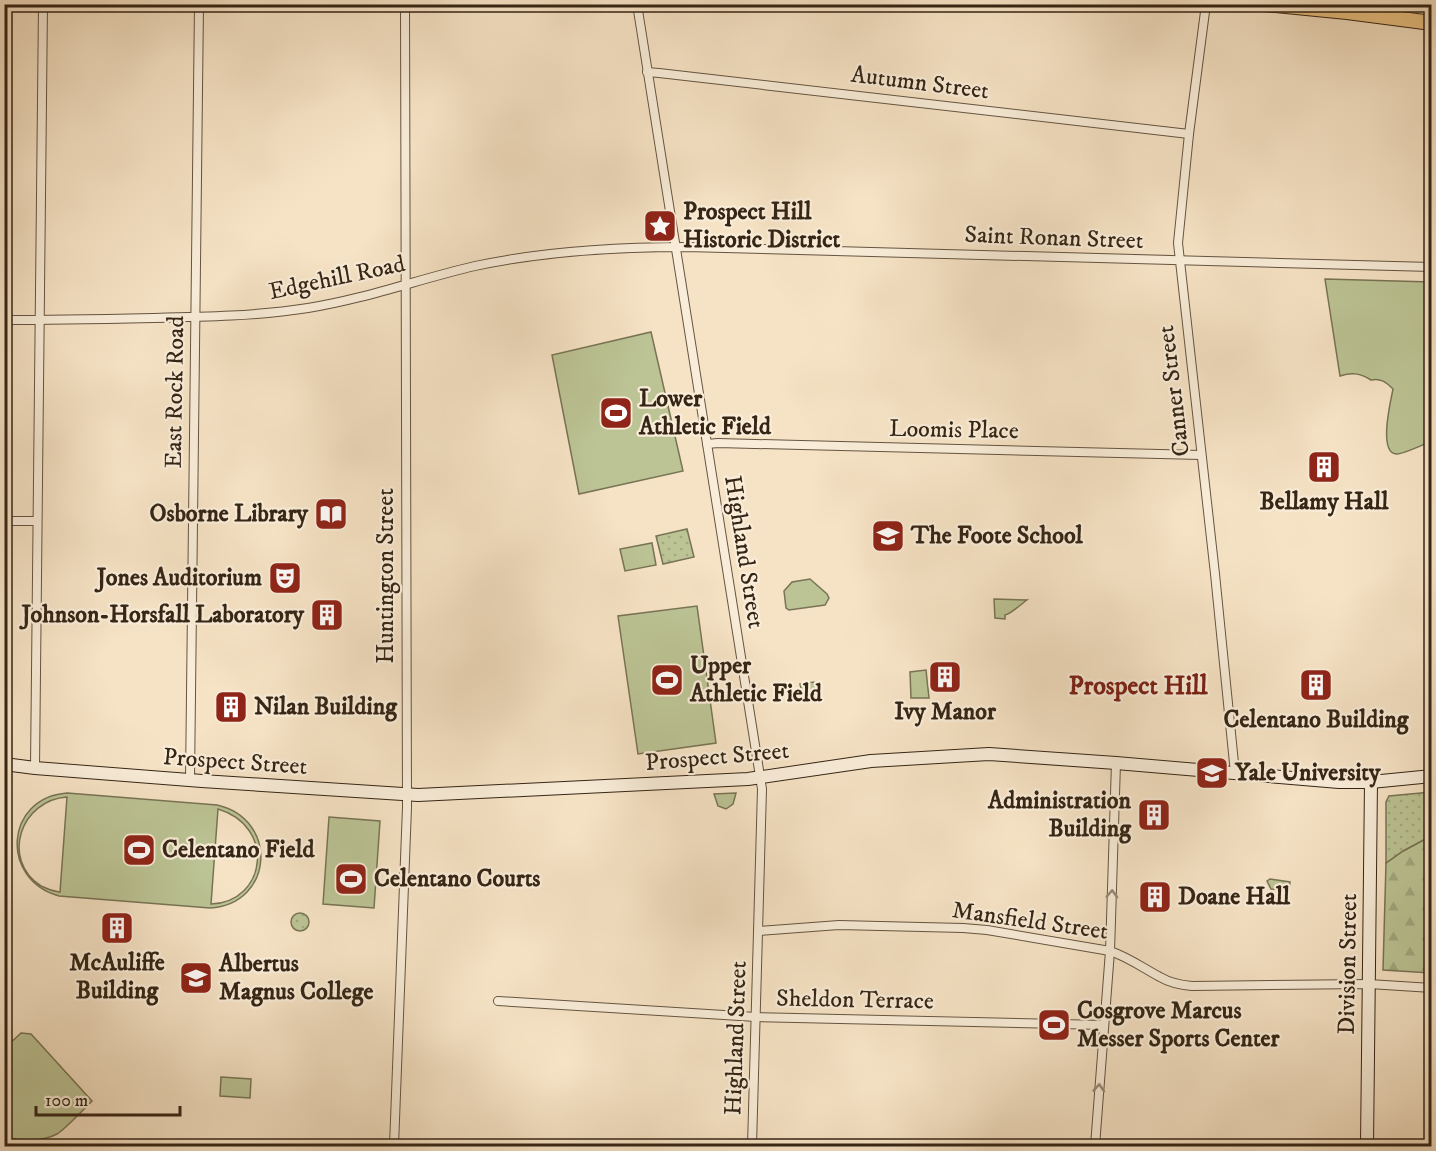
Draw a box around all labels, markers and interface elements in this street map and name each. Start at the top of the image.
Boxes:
street label: Autumn Street [849,60,991,106]
place label: Prospect Hill Historic District [683,197,840,255]
place icon: Prospect Hill Historic District [642,208,678,244]
street label: Saint Ronan Street [964,220,1144,256]
street label: Edgehill Road [266,249,408,307]
street label: East Rock Road [159,315,191,469]
street label: Canner Street [1151,323,1197,458]
place label: Lower Athletic Field [638,384,772,442]
sports icon: Lower Athletic Field [598,395,634,431]
street label: Loomis Place [889,414,1019,446]
building icon: Bellamy Hall [1306,449,1342,485]
street label: Highland Street [717,473,771,631]
place label: Bellamy Hall [1260,487,1389,517]
street label: Huntington Street [371,488,401,664]
library icon: Osborne Library [313,496,349,532]
place label: Osborne Library [150,499,309,529]
school or university icon: The Foote School [870,518,906,554]
place label: The Foote School [910,521,1083,551]
theatre icon: Jones Auditorium [267,560,303,596]
place label: Jones Auditorium [94,563,262,593]
building icon: Johnson-Horsfall Laboratory [309,597,345,633]
place label: Johnson-Horsfall Laboratory [18,600,305,630]
place label: Upper Athletic Field [689,651,823,709]
building icon: Ivy Manor [927,659,963,695]
sports icon: Upper Athletic Field [649,662,685,698]
building icon: Celentano Building [1298,667,1334,703]
district label: Prospect Hill [1068,670,1209,703]
building icon: Nilan Building [213,689,249,725]
place label: Nilan Building [254,692,398,722]
place label: Ivy Manor [894,697,997,727]
place label: Celentano Building [1223,705,1410,735]
street label: Prospect Street [644,736,791,778]
street label: Prospect Street [162,742,308,782]
school or university icon: Yale University [1194,755,1230,791]
place label: Yale University [1234,758,1381,788]
place label: Administration Building [987,786,1132,844]
building icon: Administration Building [1136,797,1172,833]
sports icon: Celentano Field [121,832,157,868]
place label: Celentano Field [162,835,316,865]
sports icon: Celentano Courts [333,861,369,897]
place label: Celentano Courts [374,864,540,894]
building icon: Doane Hall [1137,879,1173,915]
place label: Doane Hall [1178,882,1291,912]
one-way arrow [1105,889,1118,898]
street label: Division Street [1332,893,1364,1035]
street label: Mansfield Street [950,895,1110,947]
building icon: McAuliffe Building [99,910,135,946]
place label: McAuliffe Building [69,948,165,1006]
place label: Albertus Magnus College [218,949,373,1007]
school or university icon: Albertus Magnus College [178,960,214,996]
street label: Highland Street [718,960,754,1116]
street label: Sheldon Terrace [776,984,934,1016]
place label: Cosgrove Marcus Messer Sports Center [1077,996,1281,1054]
sports icon: Cosgrove Marcus Messer Sports Center [1036,1007,1072,1043]
scale bar [36,1079,180,1117]
one-way arrow [1092,1084,1105,1093]
text: 100 m [45,1090,88,1112]

